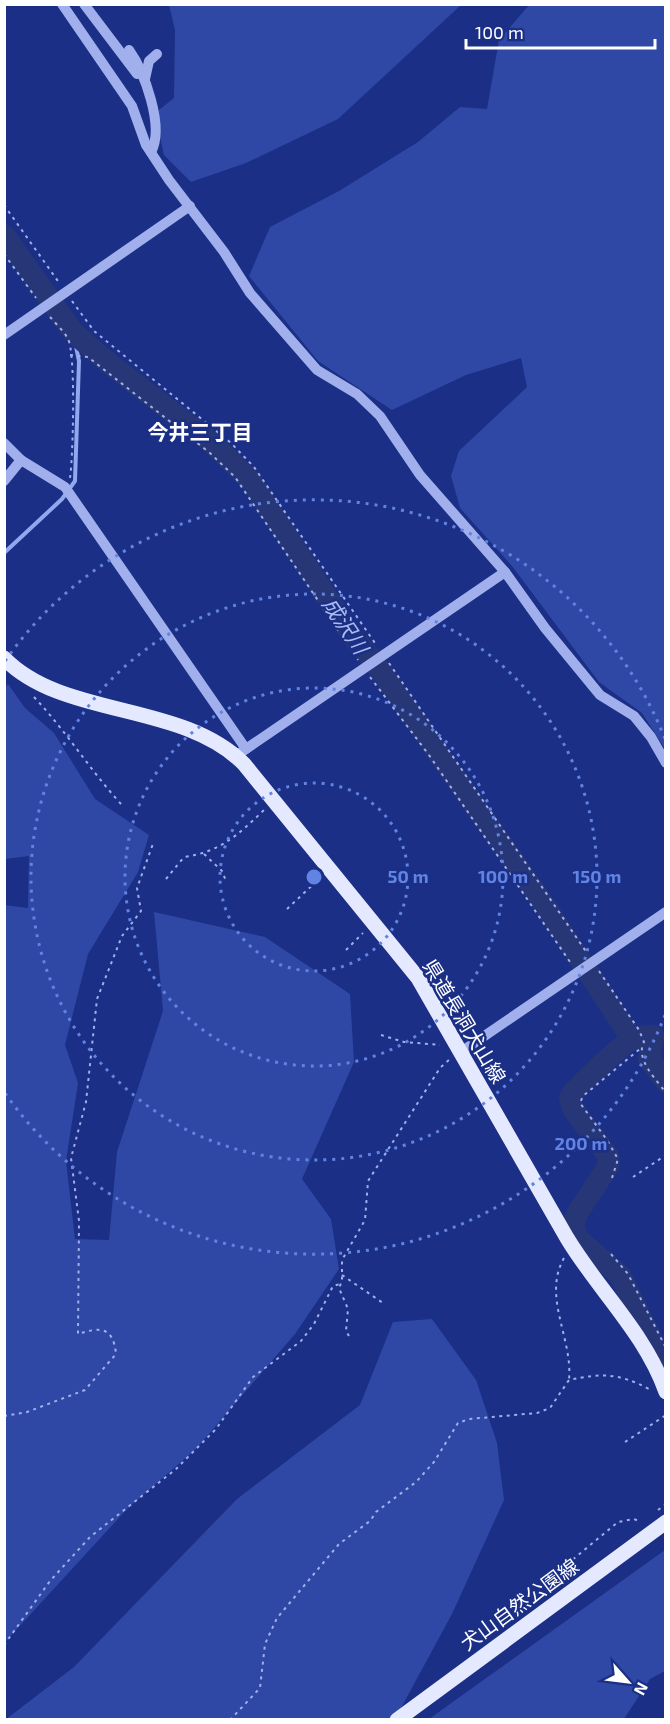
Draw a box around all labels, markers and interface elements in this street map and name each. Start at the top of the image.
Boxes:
scale bar [466,12,655,50]
text: 100 m [475,21,524,43]
district label: 今井三丁目 [148,419,253,444]
water label: 成沢川 [318,592,375,660]
text: 50 m [387,865,429,887]
text: 100 m [478,865,528,887]
text: 150 m [573,865,621,887]
centre of rings [304,867,324,887]
street label: 県道長洞犬山線 [419,955,511,1087]
text: 200 m [555,1132,607,1154]
street label: 犬山自然公園線 [455,1553,583,1655]
north arrow [598,1652,658,1712]
text: N [631,1680,653,1699]

